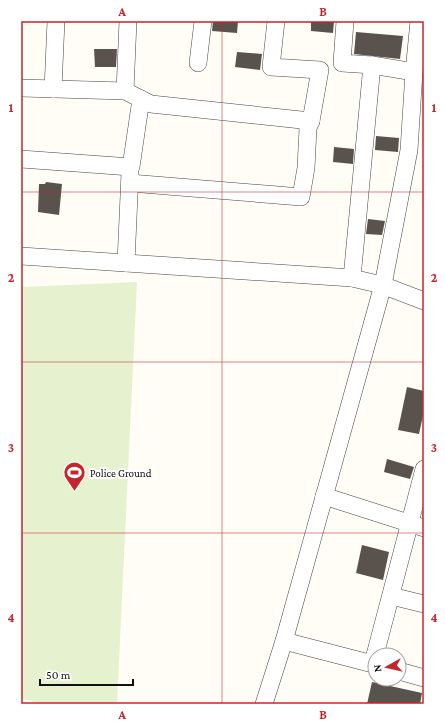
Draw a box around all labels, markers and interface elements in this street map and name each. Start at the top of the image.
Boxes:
text: A [117,4,126,19]
text: B [319,4,327,19]
text: 1 [9,100,14,115]
text: 1 [432,100,437,115]
text: 2 [8,270,15,285]
text: 2 [431,270,438,285]
text: 3 [8,440,14,455]
text: 3 [431,440,437,455]
sports icon: Police Ground [61,460,87,493]
place label: Police Ground [90,467,152,479]
text: 4 [7,610,15,625]
text: 4 [430,610,438,625]
north arrow [367,647,407,687]
scale bar [40,661,133,687]
text: N [371,663,384,673]
text: 50 m [46,668,71,682]
text: A [117,707,126,722]
text: B [319,707,327,722]

